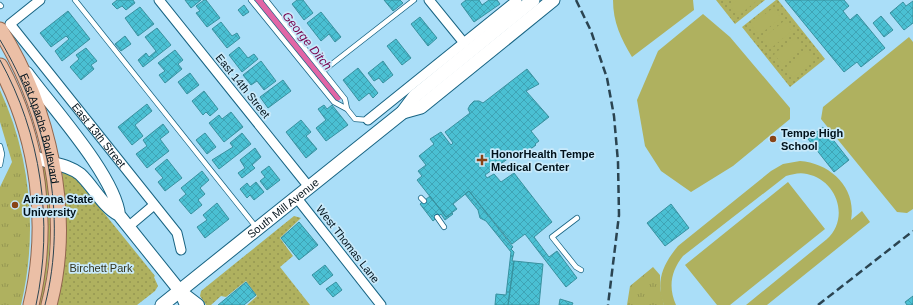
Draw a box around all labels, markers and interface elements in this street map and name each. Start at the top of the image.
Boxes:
water label: George Ditch [279,9,335,73]
street label: East 14th Street [214,52,272,120]
street label: East Apache Boulevard [18,71,61,184]
street label: East 13th Street [70,101,128,170]
place label: Tempe High School [781,127,843,152]
marker: Tempe High School [768,134,778,144]
place label: HonorHealth Tempe Medical Center [491,148,595,173]
marker: HonorHealth Tempe Medical Center [476,154,488,166]
street label: South Mill Avenue [245,176,321,240]
place label: Arizona State University [23,193,93,218]
marker: Arizona State University [10,200,20,210]
street label: West Thomas Lane [314,203,382,285]
park label: Birchett Park [70,262,133,274]

